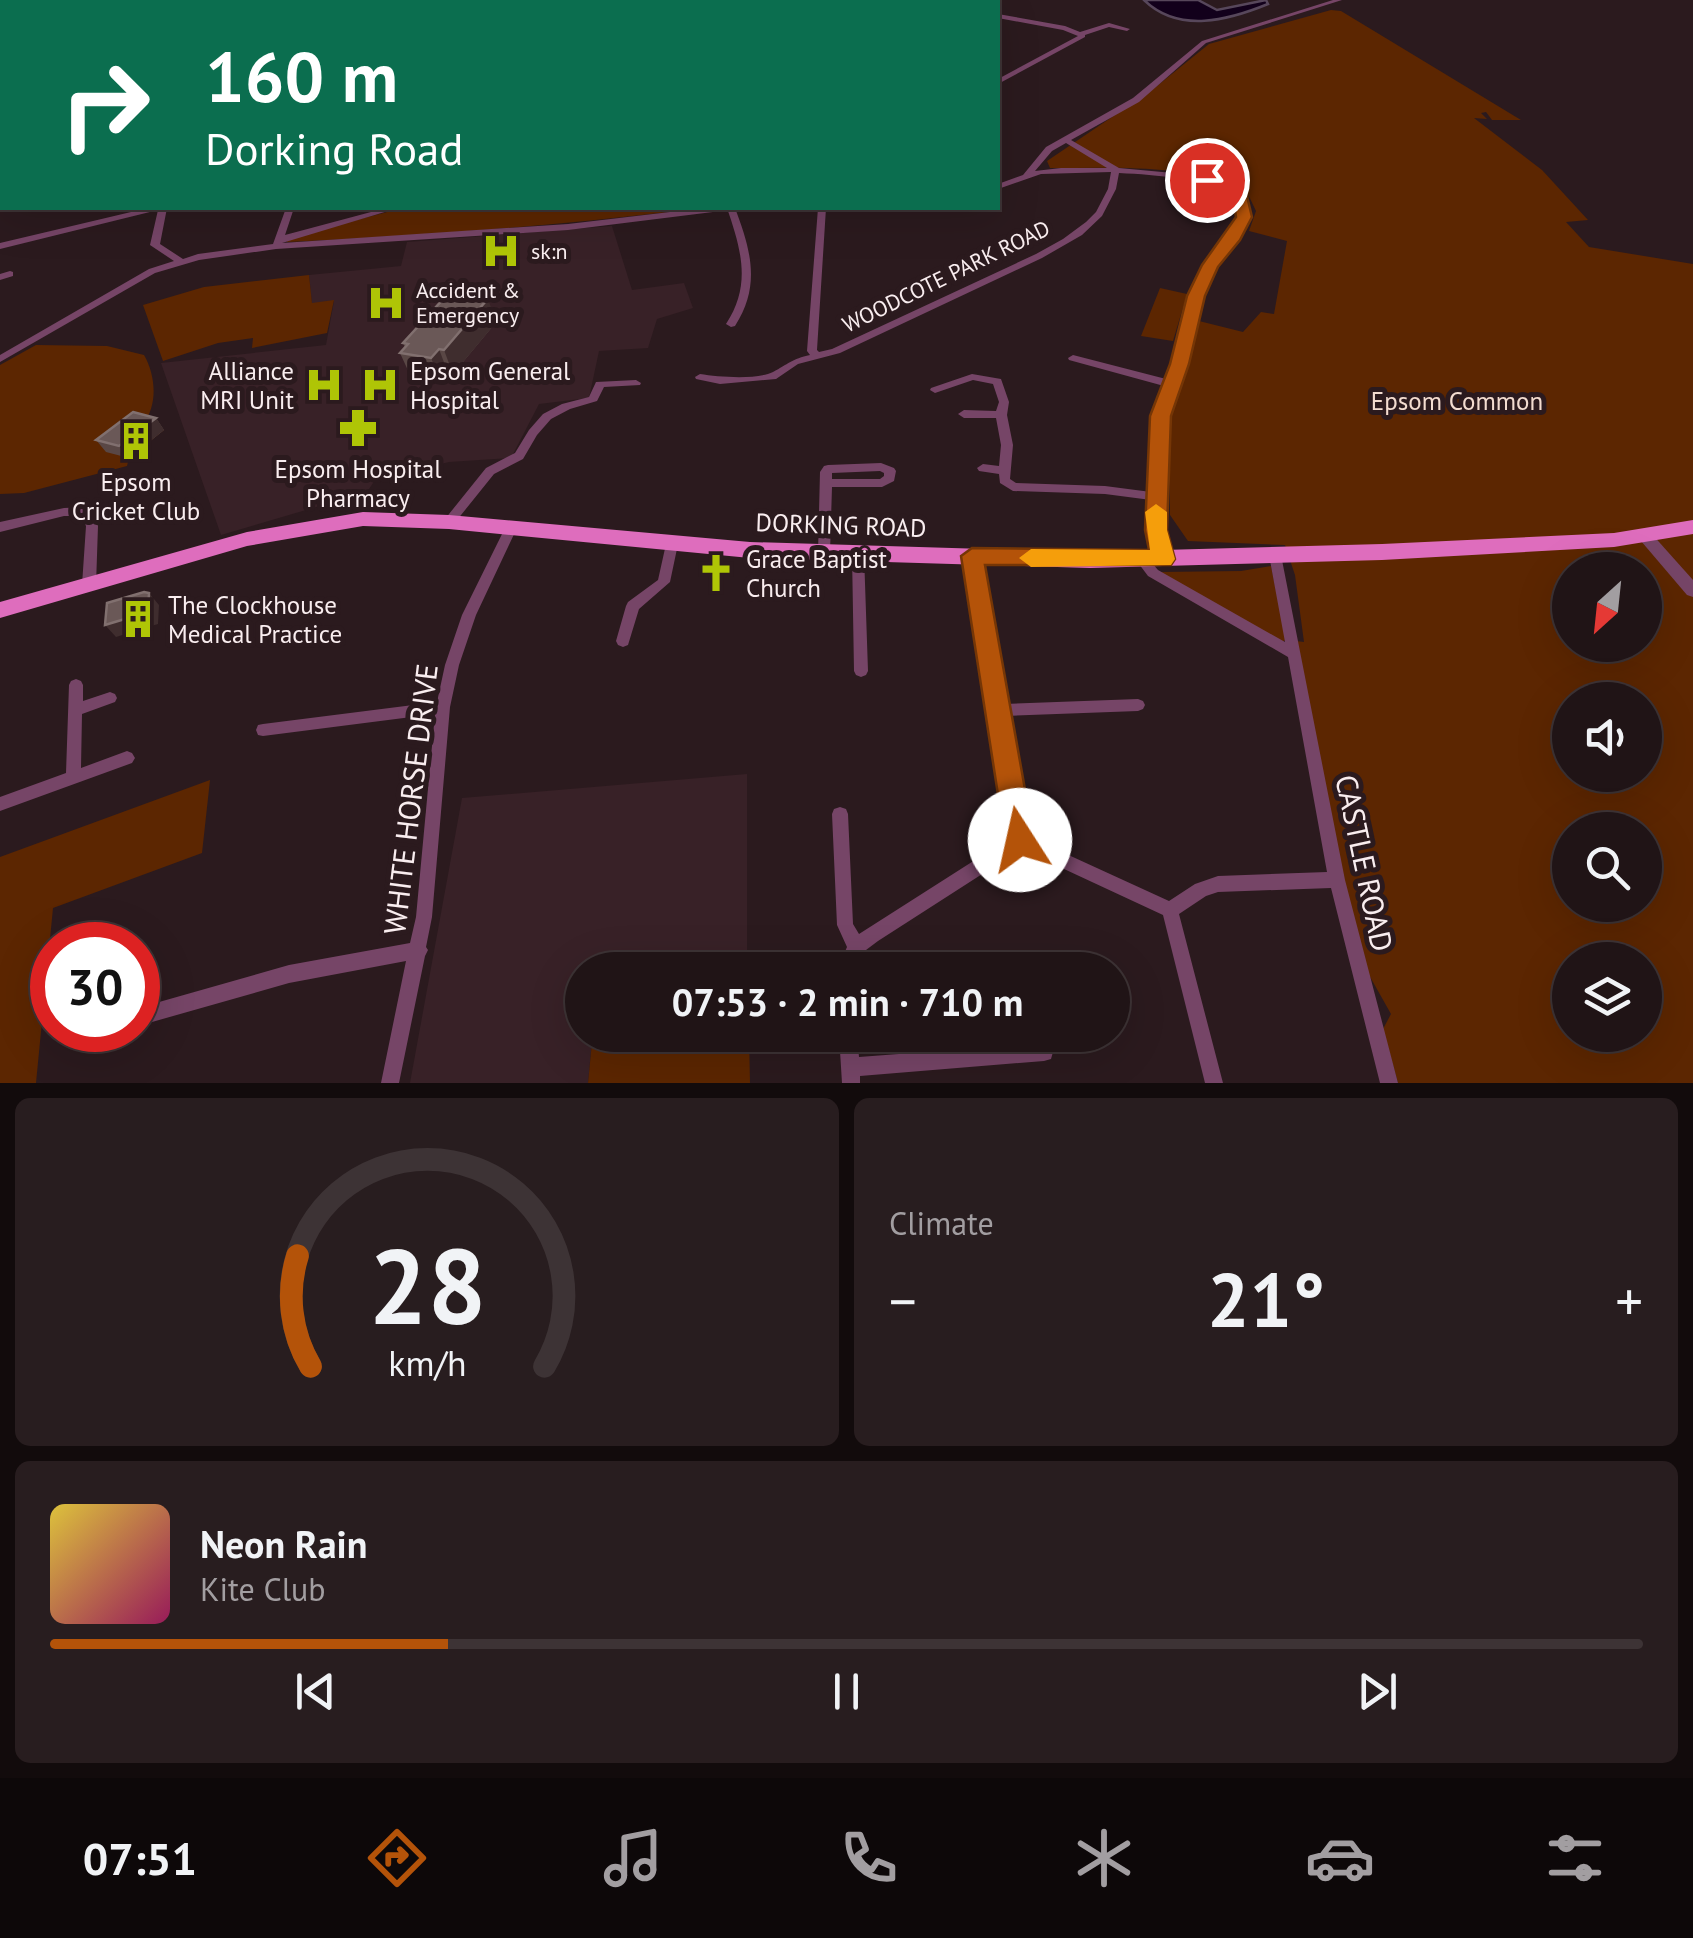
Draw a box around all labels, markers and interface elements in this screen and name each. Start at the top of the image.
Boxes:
text: 160 m [205,31,398,121]
icon: right [40,40,170,170]
text: Dorking Road [205,119,464,177]
pin [1165,138,1250,223]
icon: arrive [1180,153,1235,208]
street label: WOODCOTE PARK ROAD [838,214,1054,338]
hospital icon: sk:n [480,230,522,272]
place label: sk:n [531,237,568,265]
place label: Accident & Emergency [416,276,520,329]
hospital icon: Accident & Emergency [365,282,407,324]
place label: Alliance MRI Unit [200,355,295,416]
place label: Epsom General Hospital [410,355,571,416]
hospital icon: Alliance MRI Unit [303,364,345,406]
hospital icon: Epsom General Hospital [359,364,401,406]
park label: Epsom Common [1371,385,1543,417]
pharmacy icon: Epsom Hospital Pharmacy [337,407,379,449]
building icon: Epsom Cricket Club [115,420,157,462]
place label: Epsom Hospital Pharmacy [275,453,442,514]
place label: Epsom Cricket Club [72,466,200,527]
street label: DORKING ROAD [755,506,927,544]
place label: Grace Baptist Church [746,543,888,604]
church icon: Grace Baptist Church [695,552,737,594]
north arrow [1552,552,1662,662]
map controls [1552,552,1662,1052]
place label: The Clockhouse Medical Practice [168,589,342,650]
building icon: The Clockhouse Medical Practice [117,598,159,640]
street label: WHITE HORSE DRIVE [374,661,446,937]
button: sound [1552,682,1662,792]
street label: CASTLE ROAD [1327,771,1403,955]
position arrow [968,788,1072,892]
button: search [1552,812,1662,922]
speed limit sign: 30 [30,922,160,1052]
button: layers [1552,942,1662,1052]
text: 07:53 · 2 min · 710 m [672,977,1023,1026]
text: Climate [889,1202,994,1244]
text: 28 [368,1218,486,1353]
text: 21° [1207,1251,1325,1348]
text: − [889,1265,917,1336]
text: + [1615,1265,1643,1336]
text: km/h [388,1340,466,1386]
text: Neon Rain [200,1519,367,1568]
text: Kite Club [200,1568,326,1610]
icon: previous [288,1664,343,1719]
icon: pause [819,1664,874,1719]
icon: next [1350,1664,1405,1719]
icon: directions [362,1823,432,1893]
icon: music [598,1823,668,1893]
icon: phone [834,1823,904,1893]
icon: climate [1069,1823,1139,1893]
icon: car [1305,1823,1375,1893]
icon: filters [1540,1823,1610,1893]
text: 07:51 [83,1829,197,1887]

